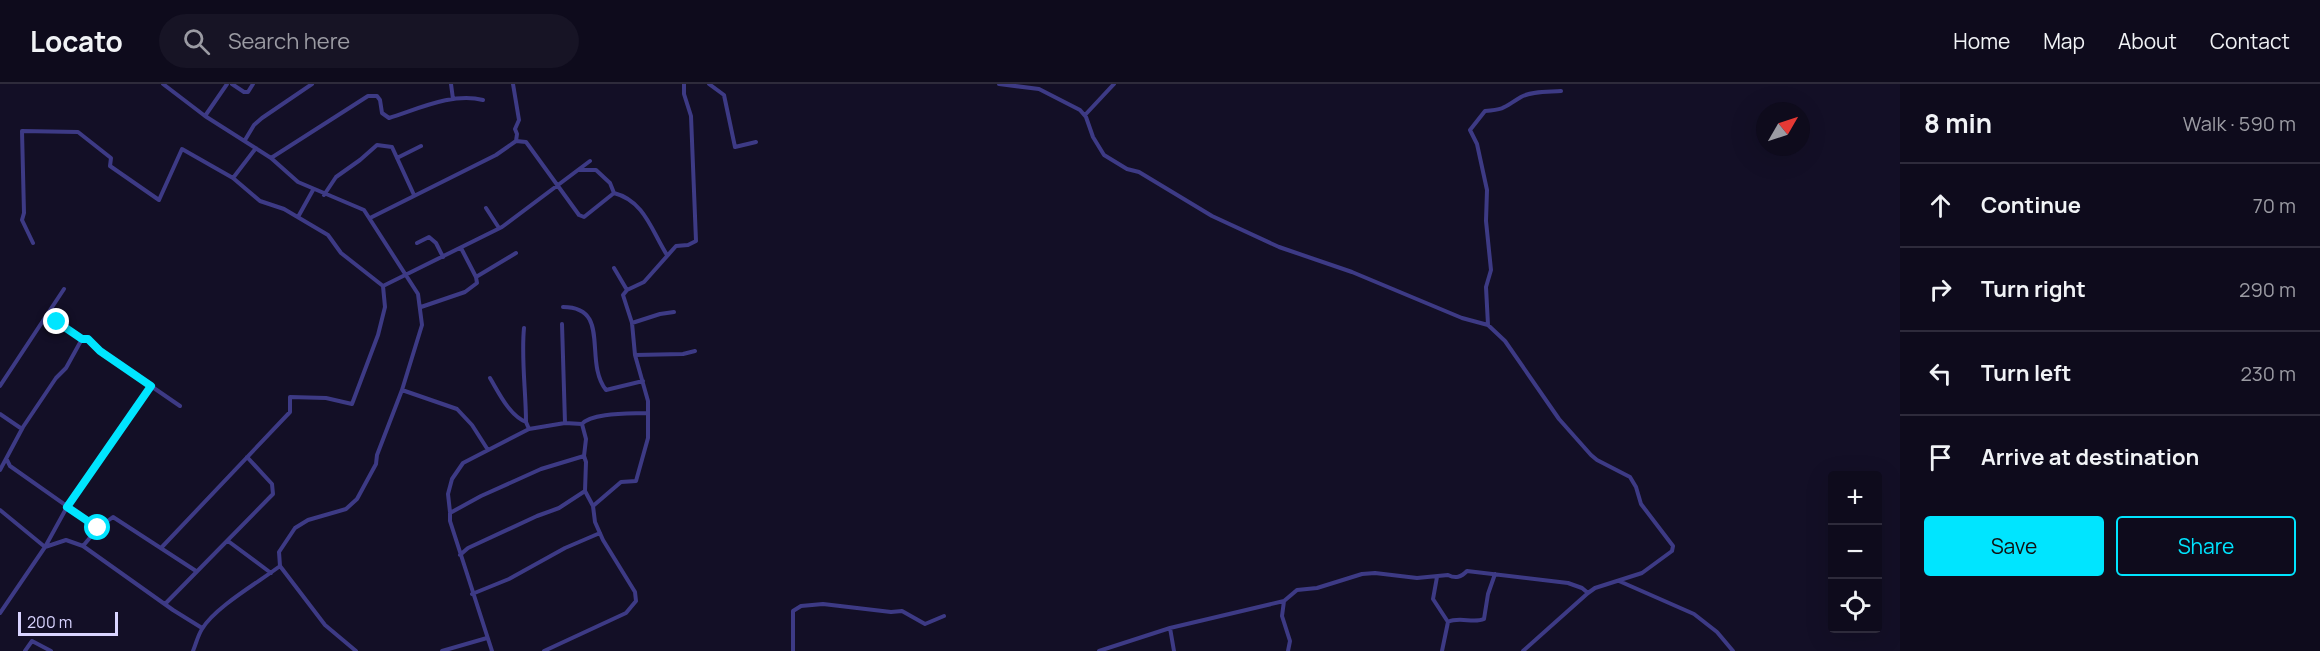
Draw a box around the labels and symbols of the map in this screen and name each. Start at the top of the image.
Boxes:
north arrow [1756,102,1810,156]
route end [43,308,69,334]
route start [84,514,110,540]
scale bar [18,609,118,636]

